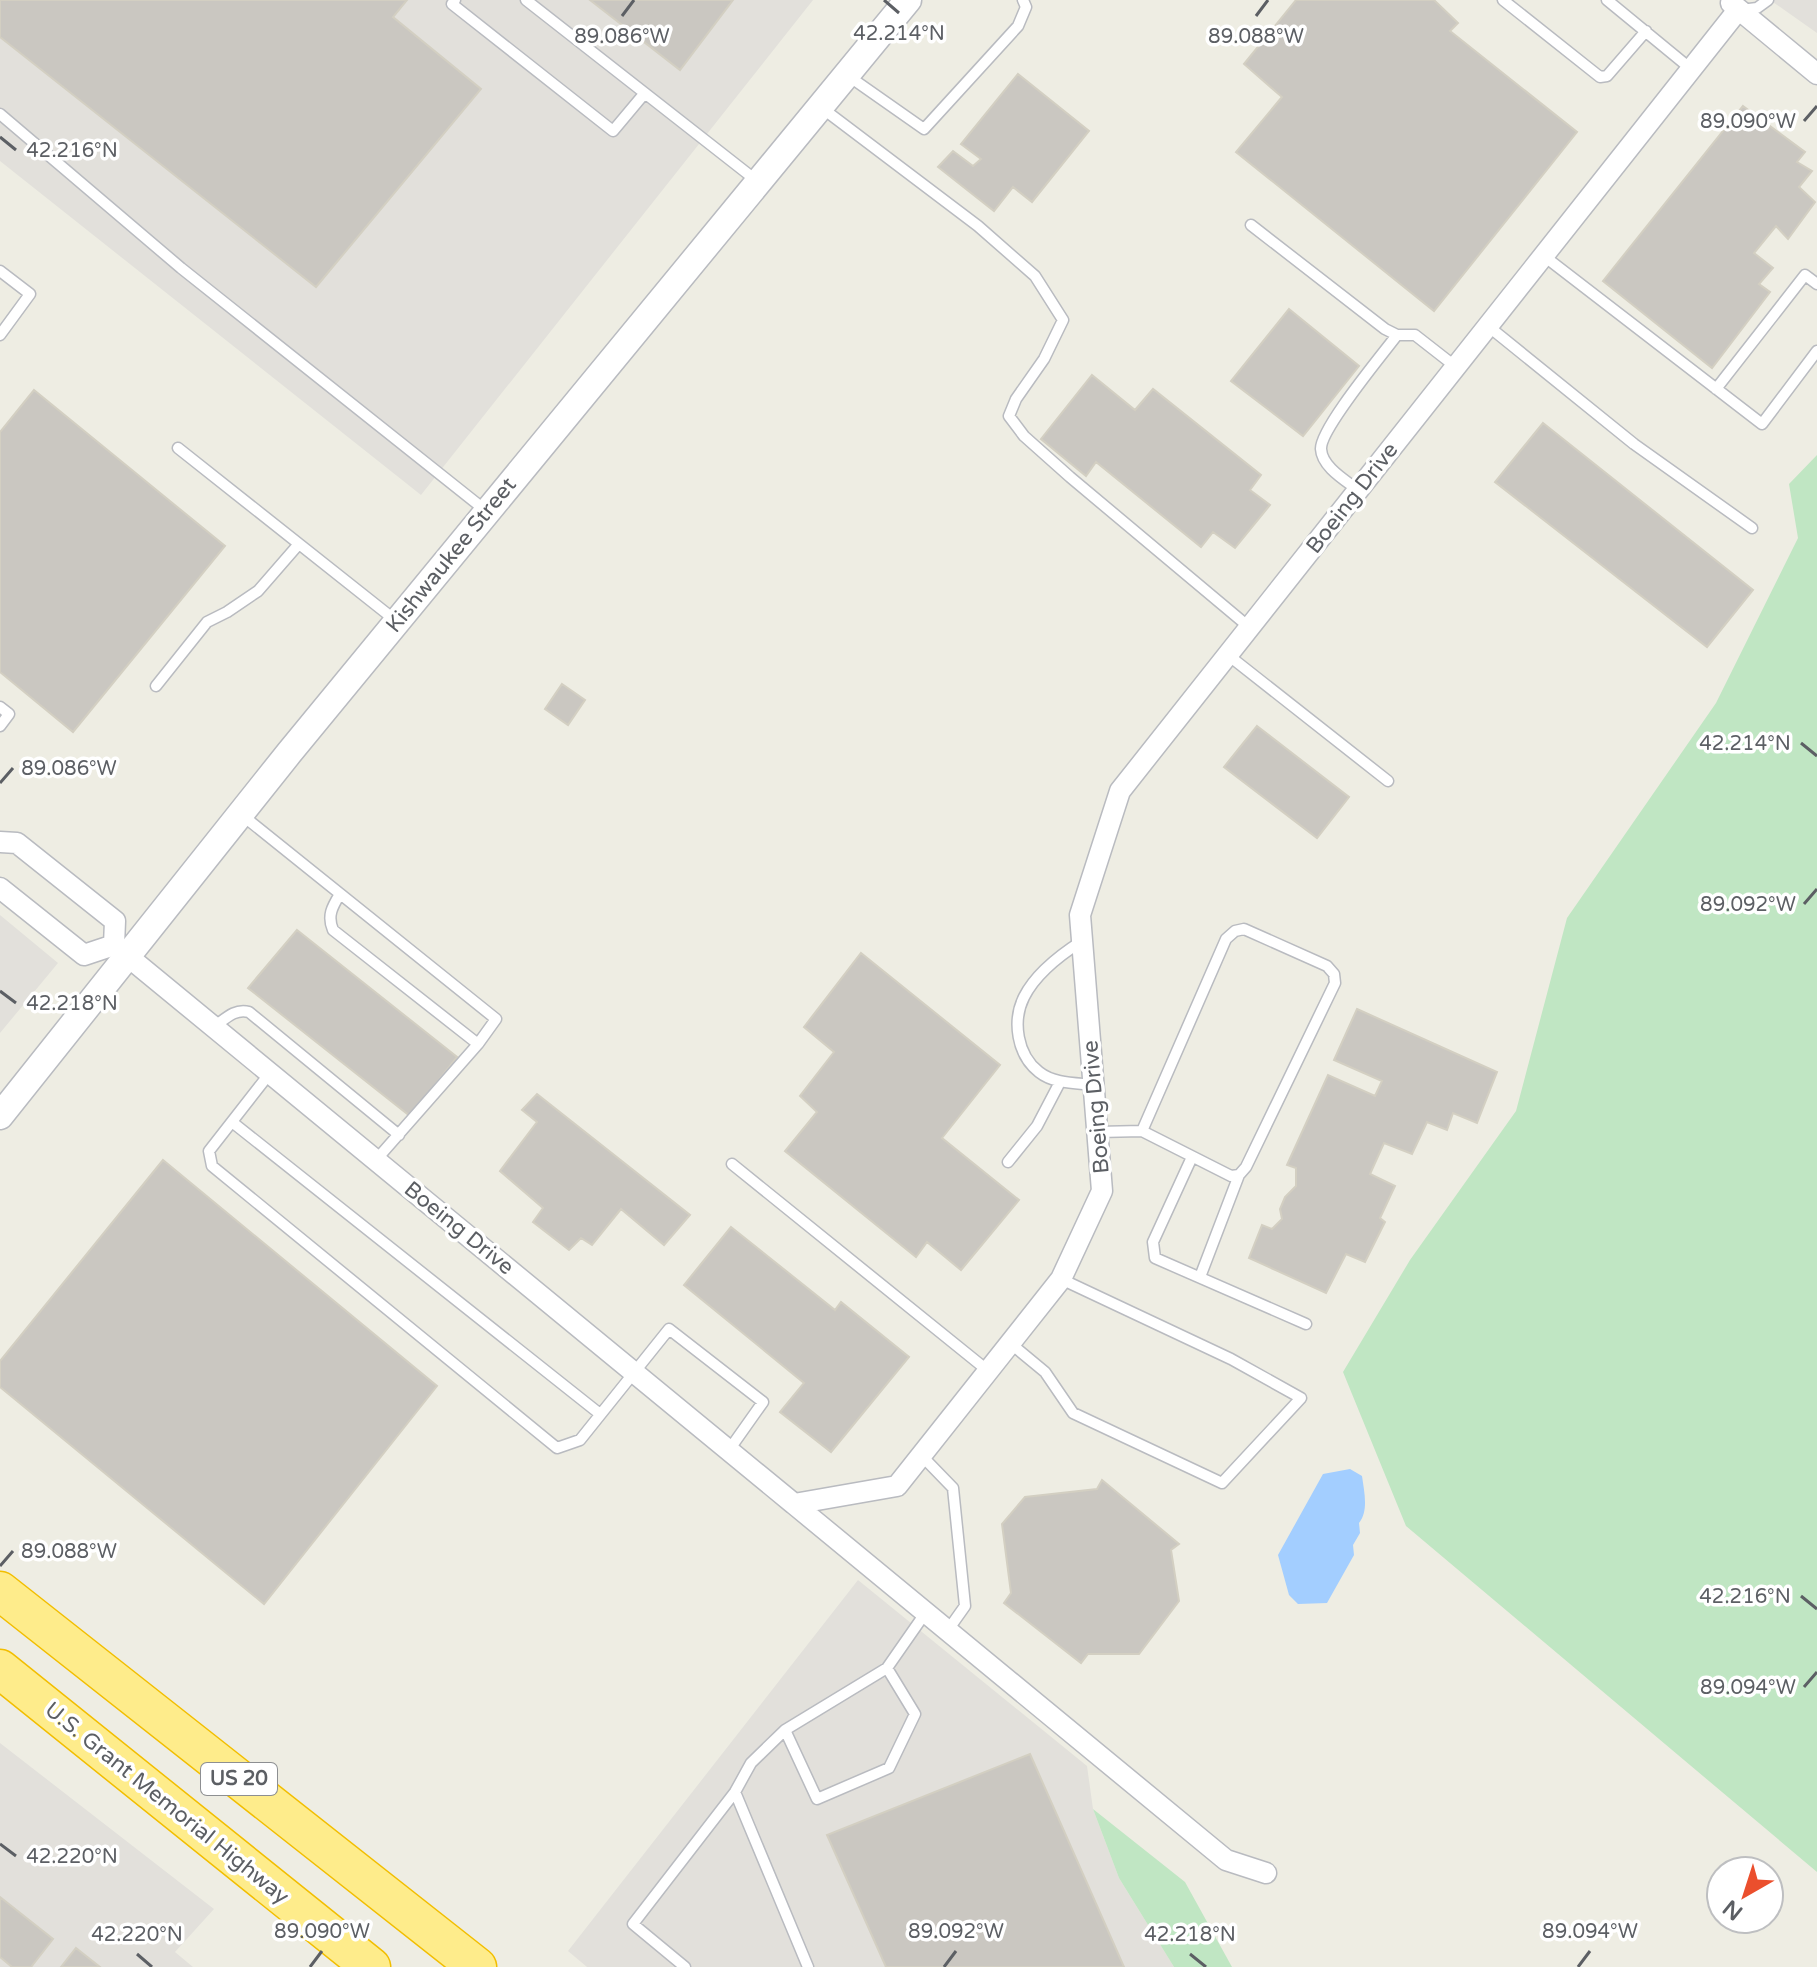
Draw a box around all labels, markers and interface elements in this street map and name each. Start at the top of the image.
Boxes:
text: 42.214°N [853,22,945,46]
text: 89.086°W [574,25,670,49]
text: 89.088°W [1208,25,1304,49]
text: 89.090°W [1700,110,1796,134]
text: 42.216°N [26,139,118,163]
street label: Boeing Drive [1301,437,1403,559]
street label: Kishwaukee Street [380,472,522,638]
text: 42.214°N [1699,732,1791,756]
text: 89.086°W [21,757,117,781]
text: 89.092°W [1700,893,1796,917]
text: 42.218°N [26,992,118,1016]
street label: Boeing Drive [1077,1039,1115,1175]
street label: Boeing Drive [399,1176,519,1280]
text: 89.088°W [21,1540,117,1564]
text: 42.216°N [1699,1585,1791,1609]
text: 89.094°W [1700,1676,1796,1700]
street label: U.S. Grant Memorial Highway [40,1696,295,1910]
road number: US 20 [201,1763,277,1795]
text: 42.220°N [26,1845,118,1869]
north arrow [1705,1855,1785,1935]
text: N [1718,1894,1748,1925]
text: 89.090°W [274,1920,370,1944]
text: 89.092°W [908,1920,1004,1944]
text: 89.094°W [1542,1920,1638,1944]
text: 42.220°N [91,1923,183,1947]
text: 42.218°N [1144,1923,1236,1947]

